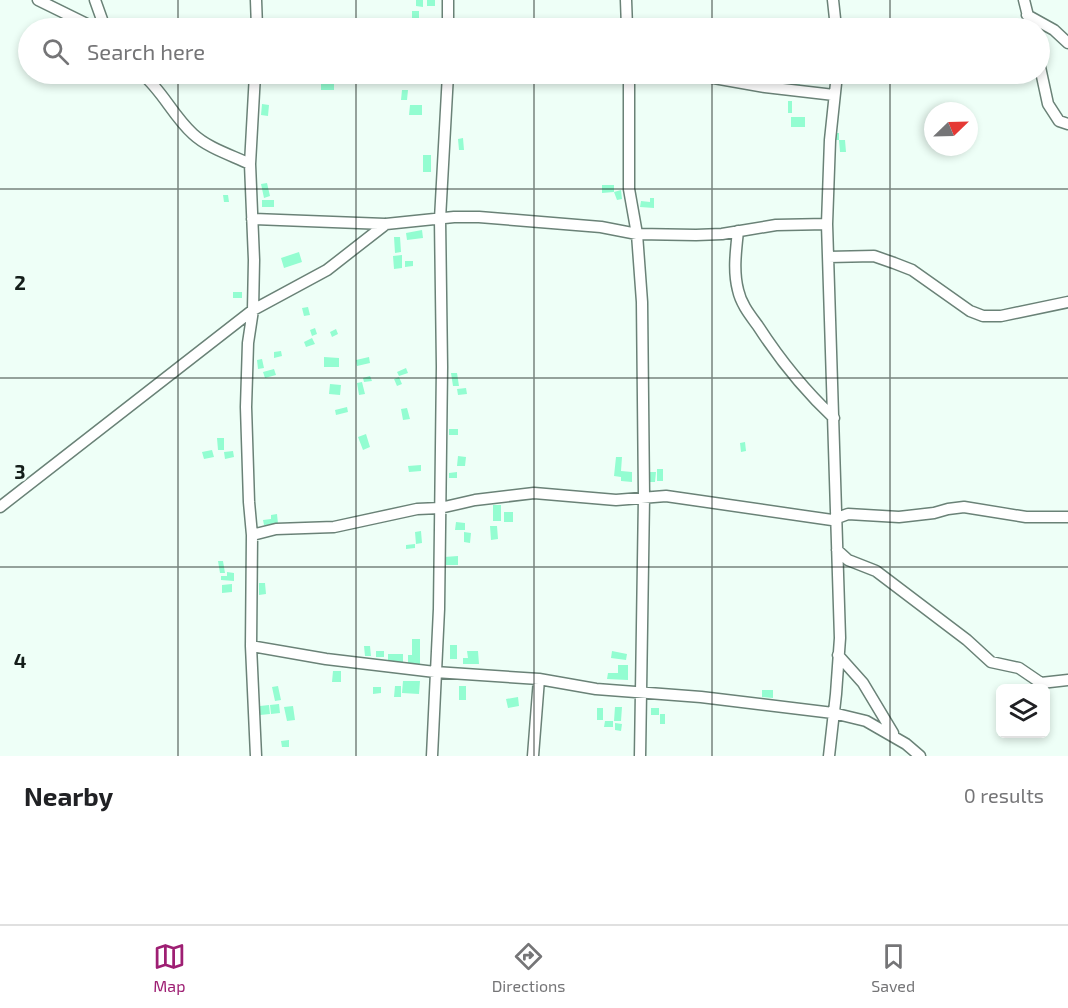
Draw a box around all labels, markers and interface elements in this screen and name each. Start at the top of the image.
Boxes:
search box [18,18,1050,84]
icon: search [39,35,72,68]
text: Search here [87,38,205,64]
north arrow [924,102,978,156]
text: 2 [14,270,26,294]
text: 3 [14,459,26,483]
text: 4 [14,648,27,672]
map controls [996,684,1050,738]
button: layers [996,684,1050,738]
text: Nearby [24,780,113,811]
text: 0 results [964,783,1044,807]
tab: Map [153,940,186,995]
tab: Directions [492,940,565,995]
tab: Saved [871,940,915,995]

